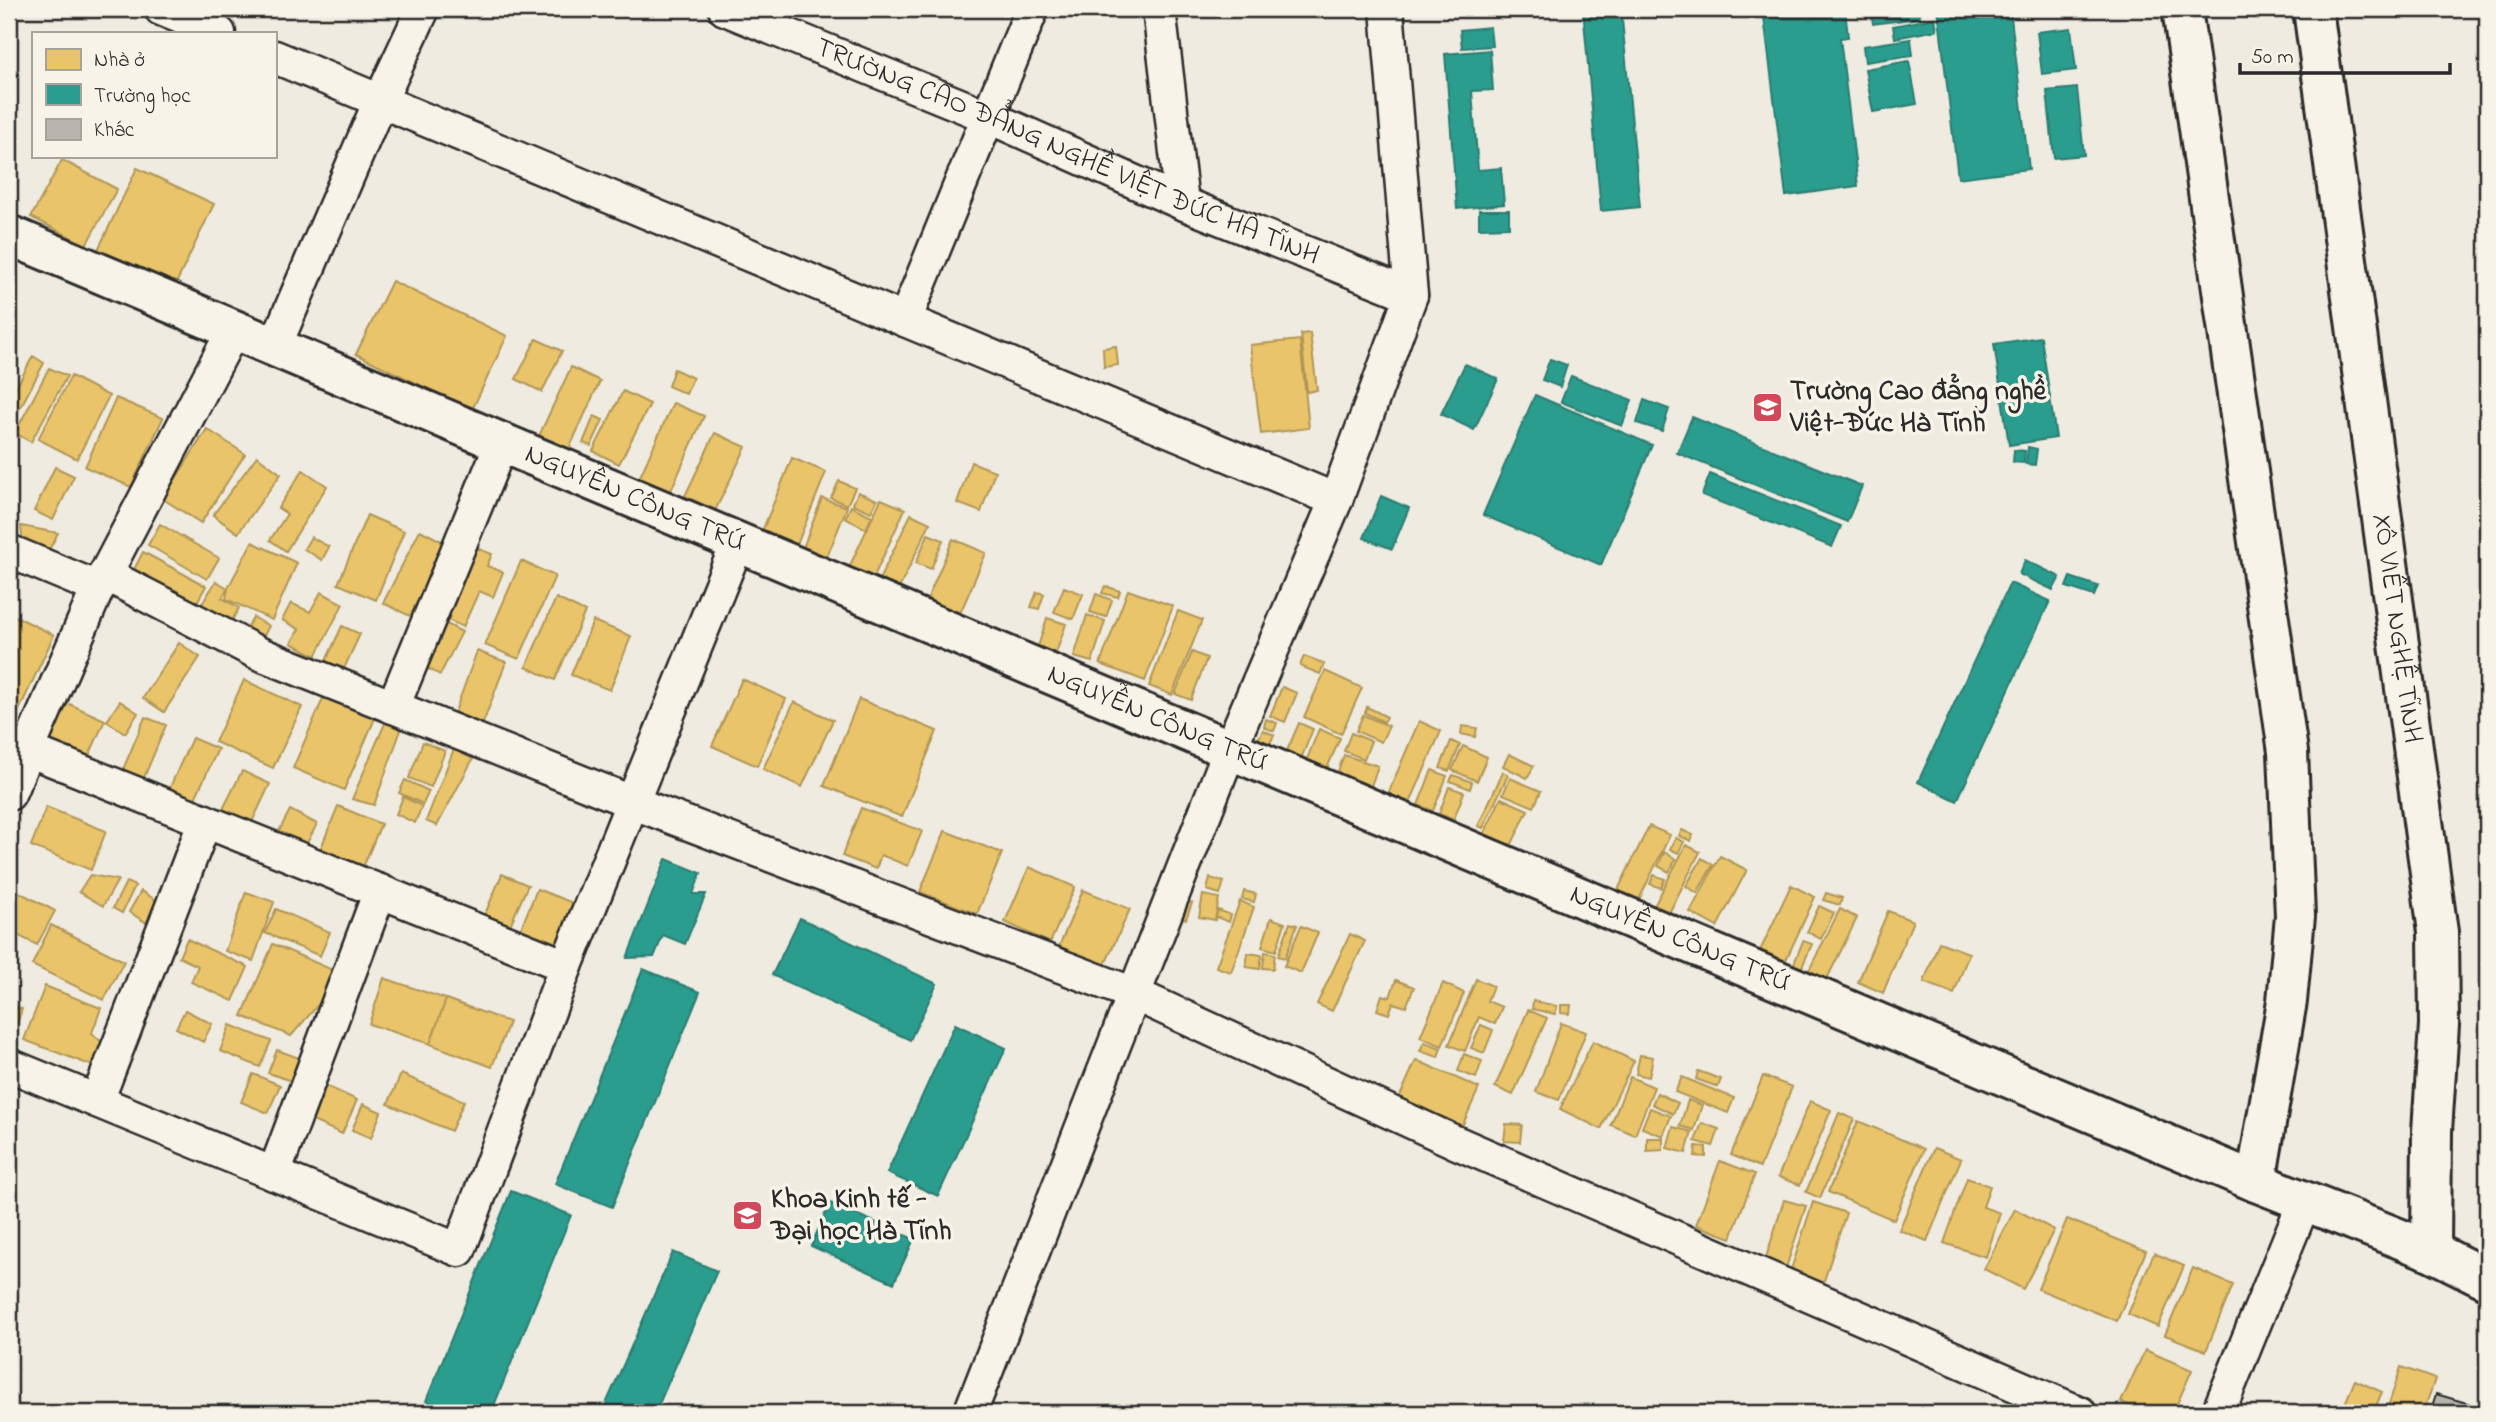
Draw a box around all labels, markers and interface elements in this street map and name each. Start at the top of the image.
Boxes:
street label: TRƯỜNG CAO ĐẲNG NGHỀ VIỆT ĐỨC HÀ TĨNH [809,28,1325,277]
legend [32,32,276,158]
scale bar [2240,32,2450,76]
text: 50 m [2251,43,2294,73]
text: Nhà ở [94,46,145,76]
text: Trường học [94,82,191,114]
text: Khác [94,116,135,146]
place label: Trường Cao đẳng nghề Việt-Đức Hà Tĩnh [1789,372,2048,445]
school or university icon: Trường Cao đẳng nghề Việt-Đức Hà Tĩnh [1750,391,1784,425]
street label: NGUYỄN CÔNG TRỨ [518,434,751,563]
street label: XÔ VIẾT NGHỆ TĨNH [2361,511,2433,746]
street label: NGUYỄN CÔNG TRỨ [1041,654,1274,784]
street label: NGUYỄN CÔNG TRỨ [1563,874,1796,1004]
place label: Khoa Kinh tế - Đại học Hà Tĩnh [769,1180,952,1253]
school or university icon: Khoa Kinh tế - Đại học Hà Tĩnh [731,1199,765,1233]

